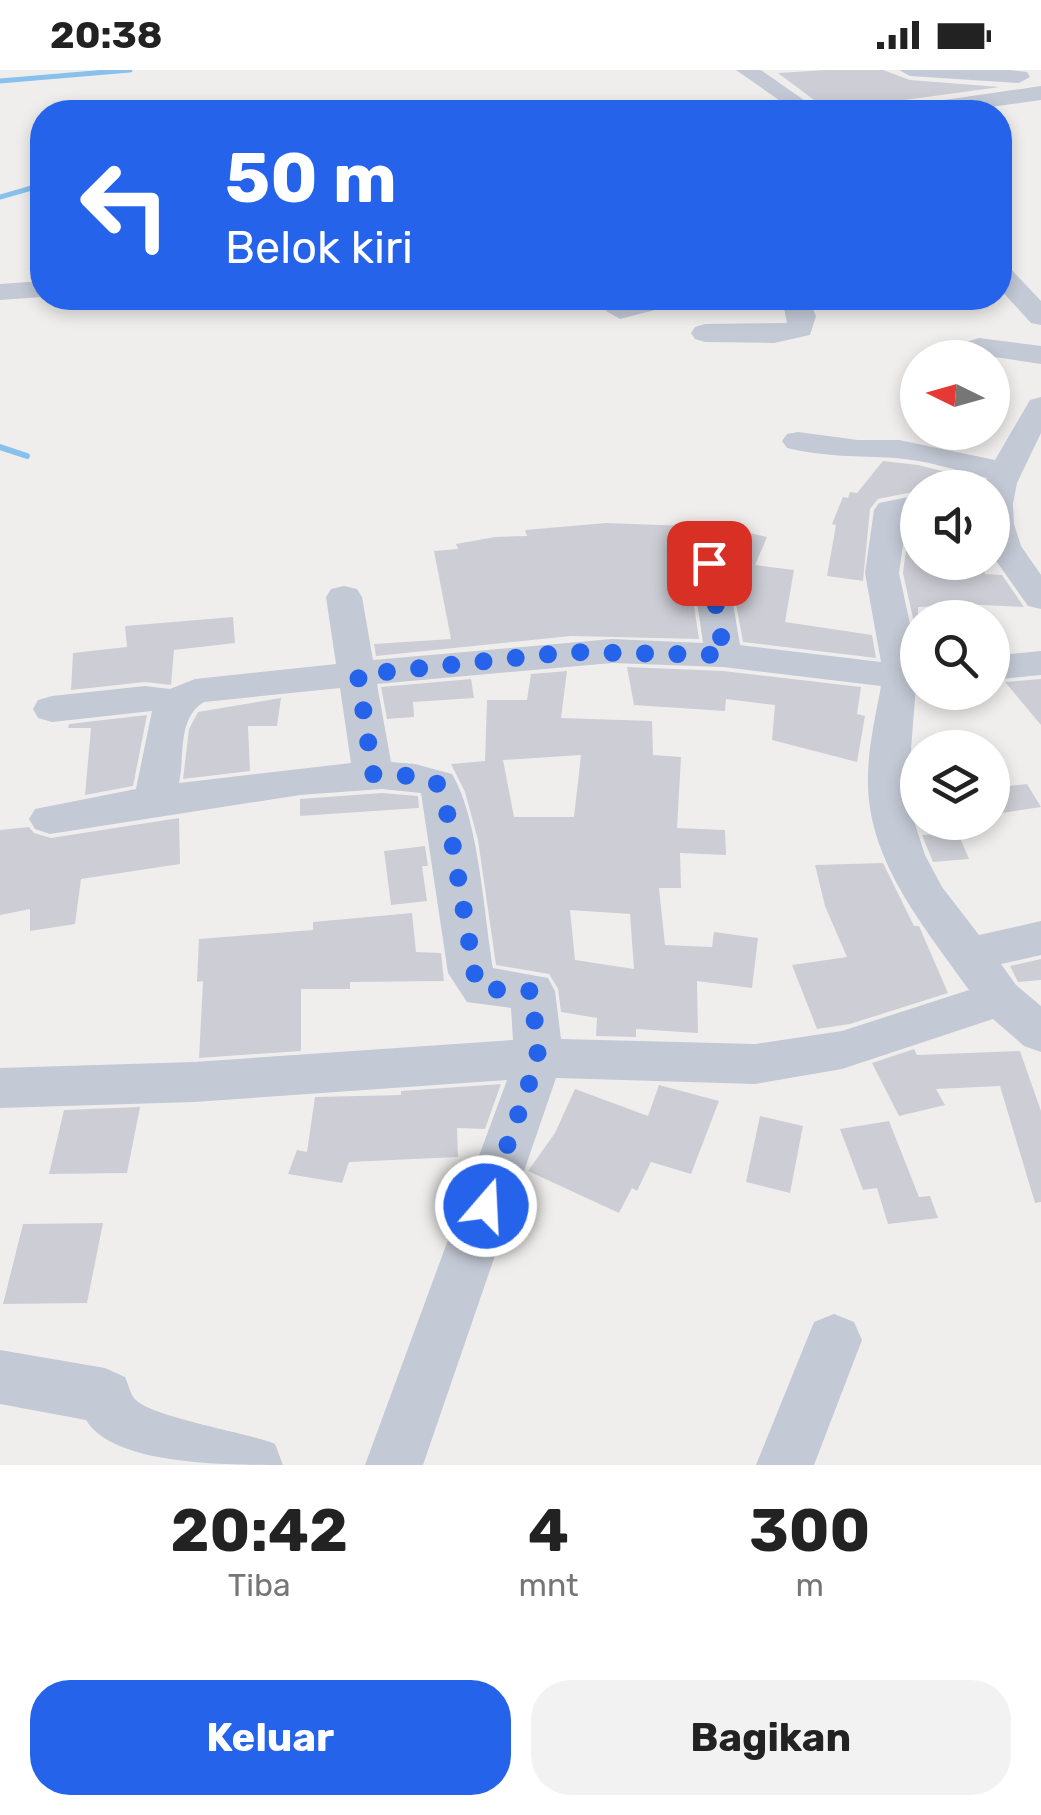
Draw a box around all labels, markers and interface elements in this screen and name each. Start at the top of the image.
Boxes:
text: 20:38 [50,12,162,58]
text: 50 m [225,137,397,220]
icon: left [60,140,190,270]
text: Belok kiri [225,221,413,274]
north arrow [900,340,1010,450]
map controls [900,340,1010,840]
button: sound [900,470,1010,580]
pin [667,521,752,606]
icon: arrive [682,536,737,591]
button: search [900,600,1010,710]
button: layers [900,730,1010,840]
position arrow [434,1154,538,1258]
text: 20:42 [171,1495,348,1566]
text: 4 [528,1495,569,1566]
text: 300 [749,1495,870,1566]
text: Tiba [228,1566,291,1604]
text: mnt [519,1566,579,1604]
text: m [796,1566,824,1604]
button: Keluar [30,1680,511,1795]
button: Bagikan [531,1680,1011,1795]

